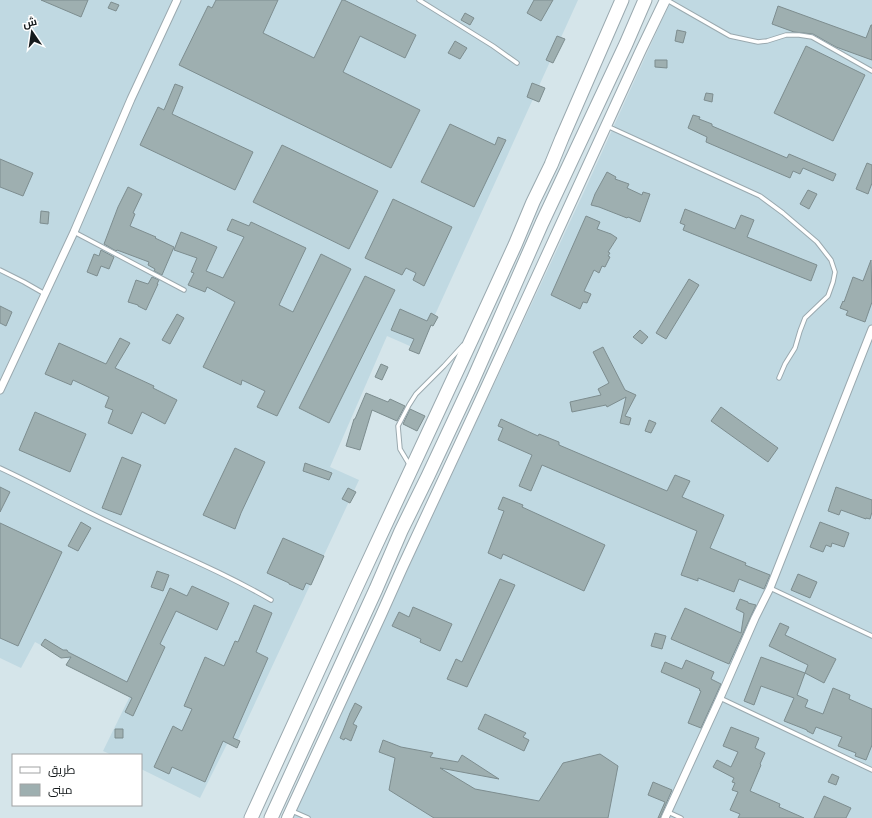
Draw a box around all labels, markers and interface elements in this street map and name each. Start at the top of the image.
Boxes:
north arrow [12,12,52,52]
text: ش [21,14,38,31]
legend [12,754,142,806]
text: طريق [48,762,76,777]
text: مبنى [48,782,73,797]

